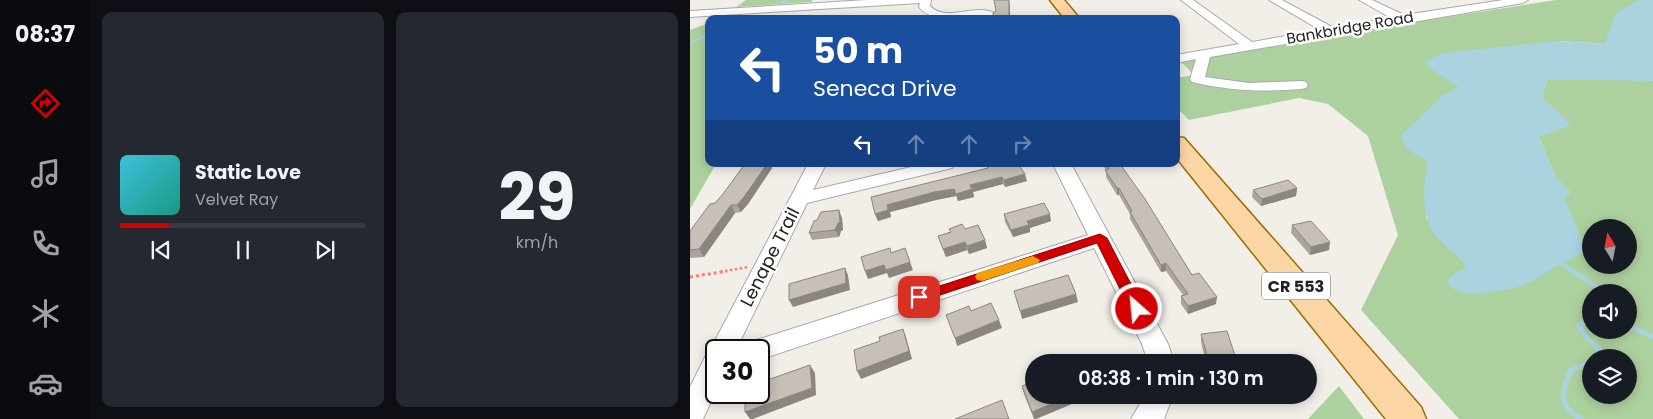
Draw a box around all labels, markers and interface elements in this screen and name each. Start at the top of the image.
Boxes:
street label: Bankbridge Road [1285,6,1415,49]
text: 08:37 [15,19,75,50]
text: 50 m [813,26,903,75]
icon: left [730,35,795,100]
text: Seneca Drive [813,73,957,104]
icon: directions [28,86,63,121]
icon: left [849,130,877,158]
icon: ahead [902,130,930,158]
icon: ahead [955,130,983,158]
icon: right [1008,130,1036,158]
text: 29 [498,152,576,243]
icon: music [28,156,63,191]
text: Static Love [195,159,301,186]
text: Velvet Ray [195,188,278,211]
street label: Lenape Trail [734,203,805,311]
north arrow [1582,219,1638,274]
map controls [1582,219,1637,404]
icon: phone [28,226,63,261]
text: km/h [516,231,558,254]
icon: previous [147,236,175,264]
icon: pause [229,236,257,264]
icon: next [311,236,339,264]
road number: CR 553 [1262,272,1330,300]
pin [898,276,940,318]
position arrow [1110,282,1162,334]
icon: arrive [905,283,933,311]
button: sound [1582,284,1637,339]
icon: climate [28,296,63,331]
speed limit sign: 30 [705,339,770,404]
button: layers [1582,349,1637,404]
text: 08:38 · 1 min · 130 m [1078,365,1264,392]
icon: car [28,366,63,401]

